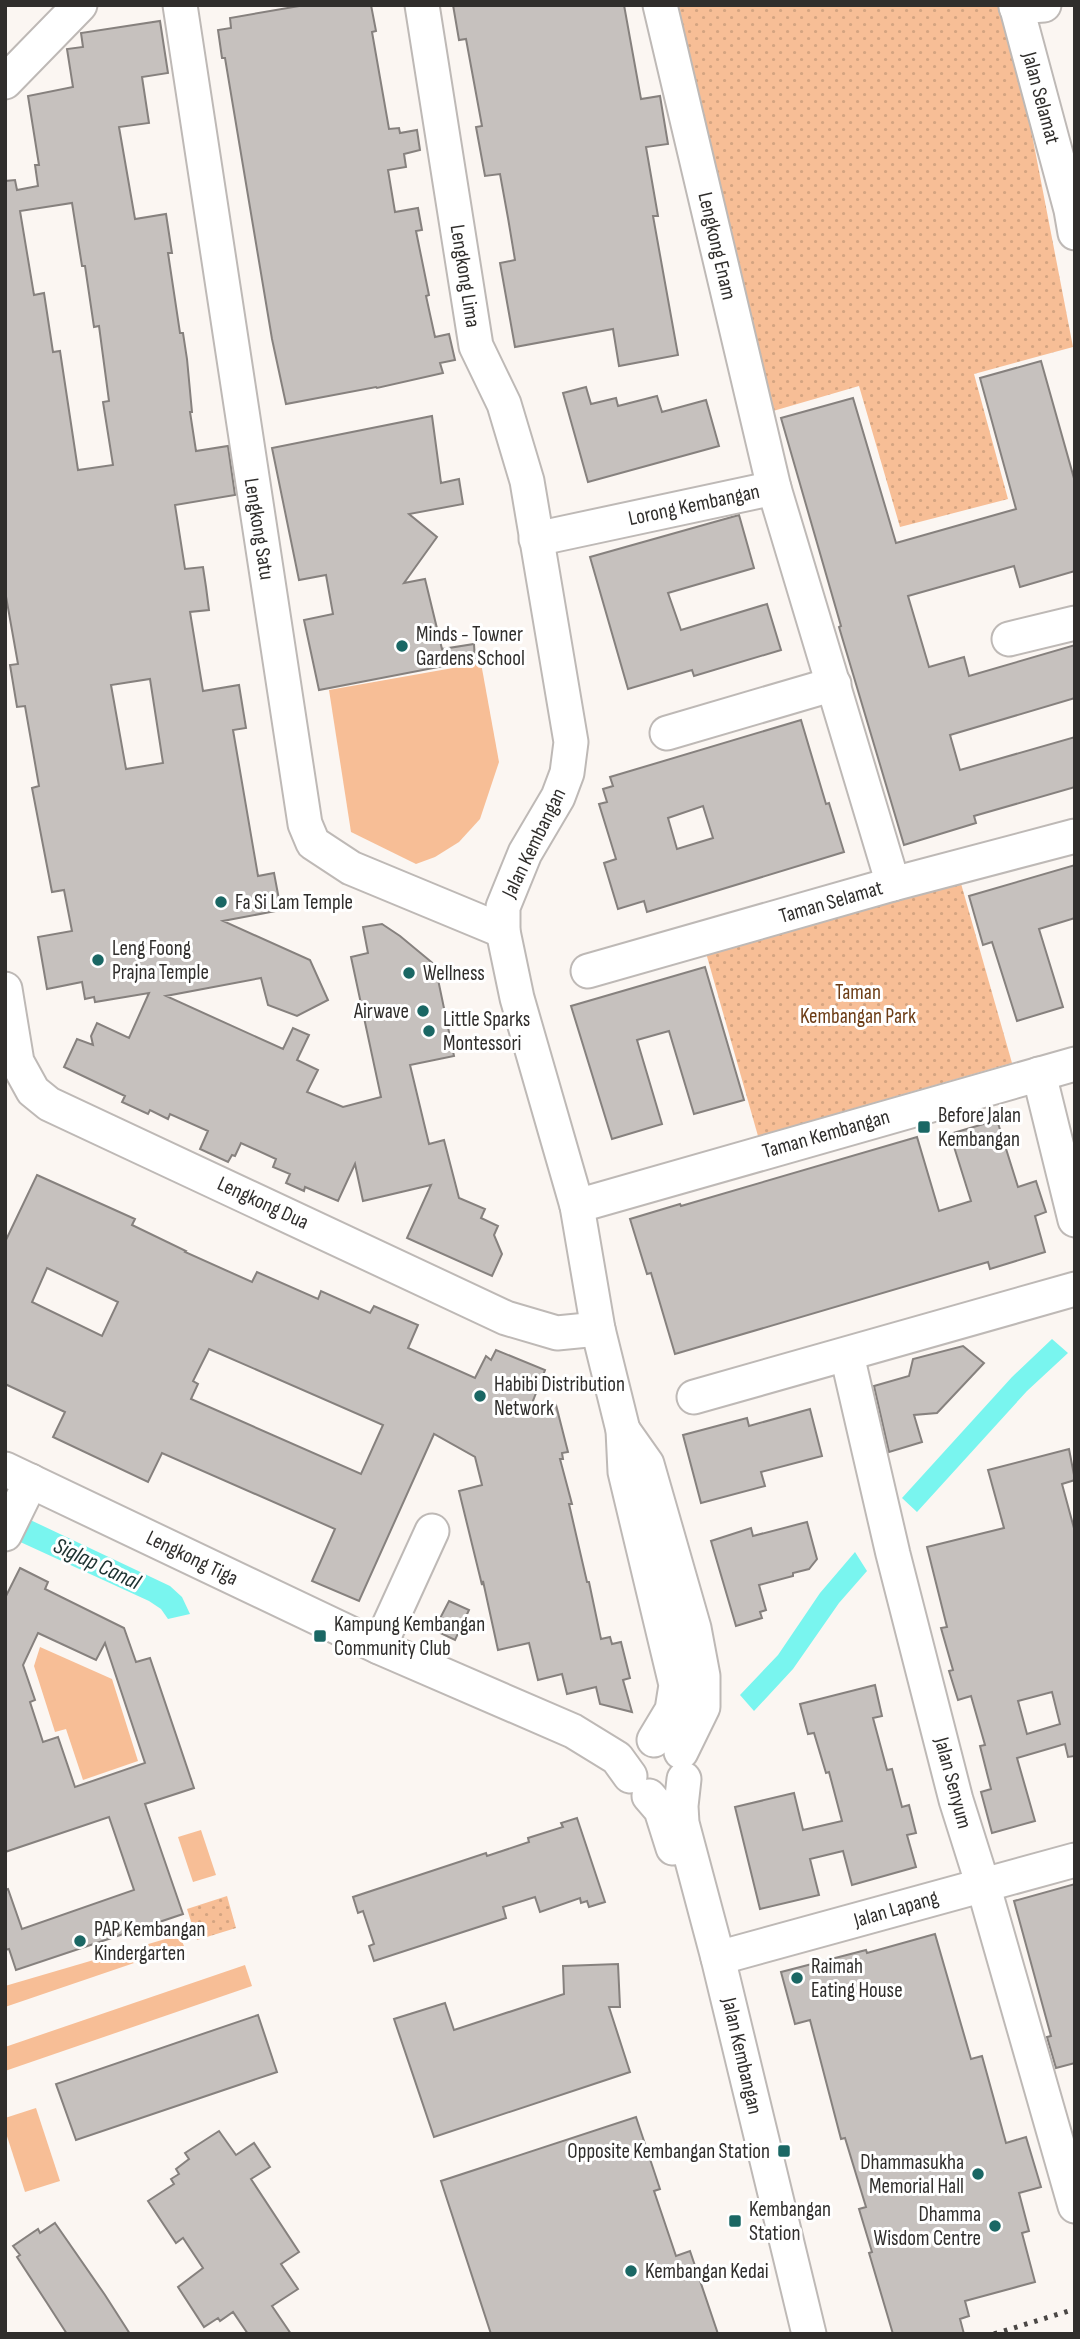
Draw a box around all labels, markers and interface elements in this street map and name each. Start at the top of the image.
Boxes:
street label: Jalan Selamat [1016,48,1065,147]
street label: Lengkong Enam [692,190,742,302]
street label: Lengkong Lima [445,223,485,329]
street label: Lengkong Satu [239,476,279,582]
street label: Lorong Kembangan [626,479,762,531]
place label: Minds - Towner Gardens School [416,622,525,671]
marker: Minds - Towner Gardens School [394,638,410,654]
street label: Jalan Kembangan [496,784,571,903]
street label: Taman Selamat [776,875,886,929]
place label: Fa Si Lam Temple [235,890,353,915]
marker: Fa Si Lam Temple [213,894,229,910]
place label: Leng Foong Prajna Temple [112,936,209,985]
marker: Leng Foong Prajna Temple [90,952,106,968]
place label: Wellness [423,961,485,986]
marker: Wellness [401,965,417,981]
park label: Taman Kembangan Park [800,980,916,1029]
place label: Airwave [353,999,409,1024]
marker: Airwave [415,1003,431,1019]
place label: Little Sparks Montessori [443,1007,530,1056]
marker: Little Sparks Montessori [421,1023,437,1039]
place label: Before Jalan Kembangan [938,1103,1021,1152]
street label: Taman Kembangan [760,1104,892,1164]
marker: Before Jalan Kembangan [916,1119,932,1135]
street label: Lengkong Dua [213,1171,313,1235]
place label: Habibi Distribution Network [494,1372,625,1421]
marker: Habibi Distribution Network [472,1388,488,1404]
street label: Lengkong Tiga [142,1525,242,1591]
water label: Siglap Canal [49,1532,146,1597]
place label: Kampung Kembangan Community Club [334,1612,485,1661]
marker: Kampung Kembangan Community Club [312,1628,328,1644]
street label: Jalan Senyum [929,1734,977,1831]
street label: Jalan Lapang [850,1885,941,1933]
place label: PAP Kembangan Kindergarten [94,1917,206,1966]
marker: PAP Kembangan Kindergarten [72,1933,88,1949]
place label: Raimah Eating House [811,1954,903,2003]
marker: Raimah Eating House [789,1970,805,1986]
street label: Jalan Kembangan [716,1994,768,2117]
place label: Opposite Kembangan Station [567,2139,770,2164]
marker: Opposite Kembangan Station [776,2143,792,2159]
place label: Dhammasukha Memorial Hall [860,2150,964,2199]
marker: Dhammasukha Memorial Hall [970,2166,986,2182]
place label: Kembangan Station [749,2197,831,2246]
place label: Dhamma Wisdom Centre [873,2202,981,2251]
marker: Kembangan Station [727,2213,743,2229]
marker: Dhamma Wisdom Centre [987,2218,1003,2234]
place label: Kembangan Kedai [645,2259,769,2284]
marker: Kembangan Kedai [623,2263,639,2279]

